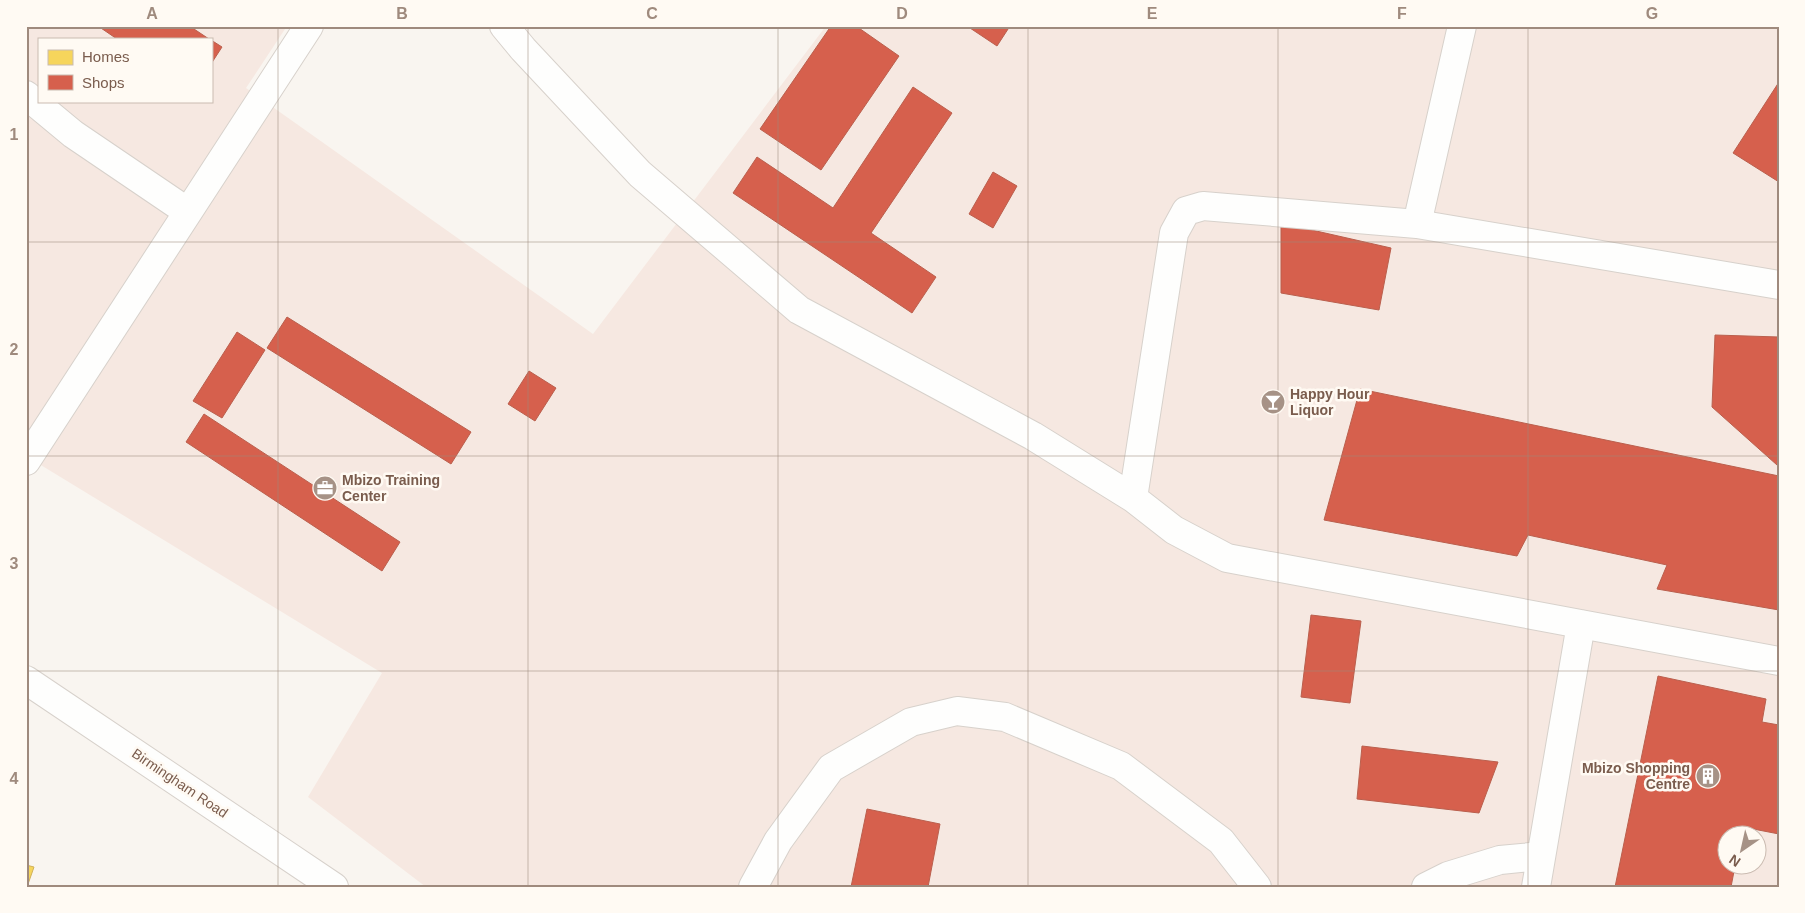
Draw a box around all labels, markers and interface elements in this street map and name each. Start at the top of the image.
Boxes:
text: A [146,5,158,22]
text: B [396,5,408,22]
text: C [646,5,658,22]
text: D [896,5,908,22]
text: E [1147,5,1158,22]
text: F [1397,5,1407,22]
text: G [1646,5,1658,22]
legend [38,38,212,102]
text: Homes [82,48,130,65]
text: Shops [82,74,125,91]
text: 1 [10,126,19,143]
text: 2 [10,341,19,358]
place label: Happy Hour Liquor [1290,386,1370,418]
bar icon: Happy Hour Liquor [1260,389,1286,415]
place label: Mbizo Training Center [342,472,440,504]
office icon: Mbizo Training Center [312,475,338,501]
text: 3 [10,555,19,572]
street label: Birmingham Road [129,745,231,821]
place label: Mbizo Shopping Centre [1582,760,1690,792]
building icon: Mbizo Shopping Centre [1695,763,1721,789]
text: 4 [10,770,19,787]
north arrow [1718,826,1768,876]
text: N [1726,851,1743,870]

